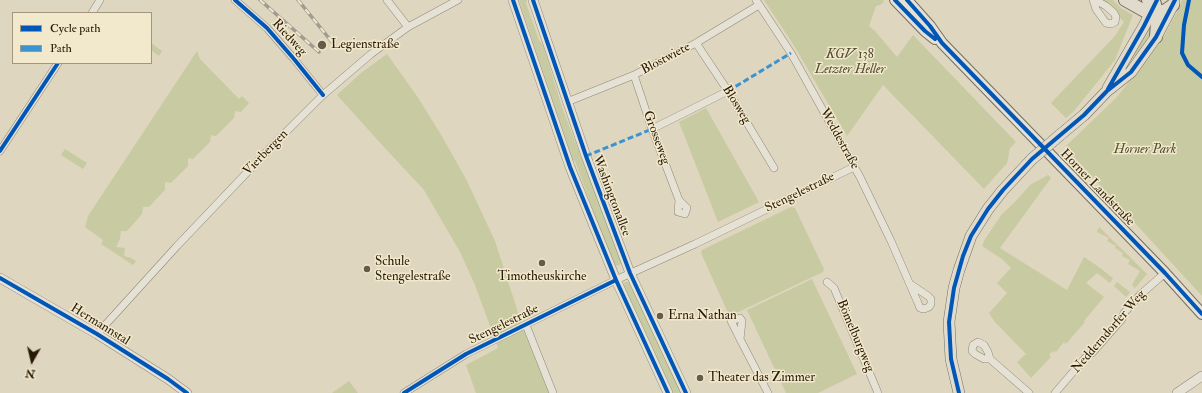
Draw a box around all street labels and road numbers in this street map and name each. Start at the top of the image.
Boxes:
street label: Riedweg [268,16,310,60]
street label: Blostwiete [639,40,693,78]
street label: Blosweg [718,83,754,127]
street label: Weddestraße [816,106,862,172]
street label: Grosseweg [639,109,673,167]
street label: Vierbergen [240,127,292,179]
street label: Horner Landstraße [1057,146,1137,230]
street label: Washingtonallee [588,153,634,239]
street label: Stengelestraße [763,169,837,217]
street label: Nedderndorfer Weg [1069,287,1149,377]
street label: Bömelburgweg [833,297,877,375]
street label: Hermannstal [67,301,133,349]
street label: Stengelestraße [467,301,541,349]

